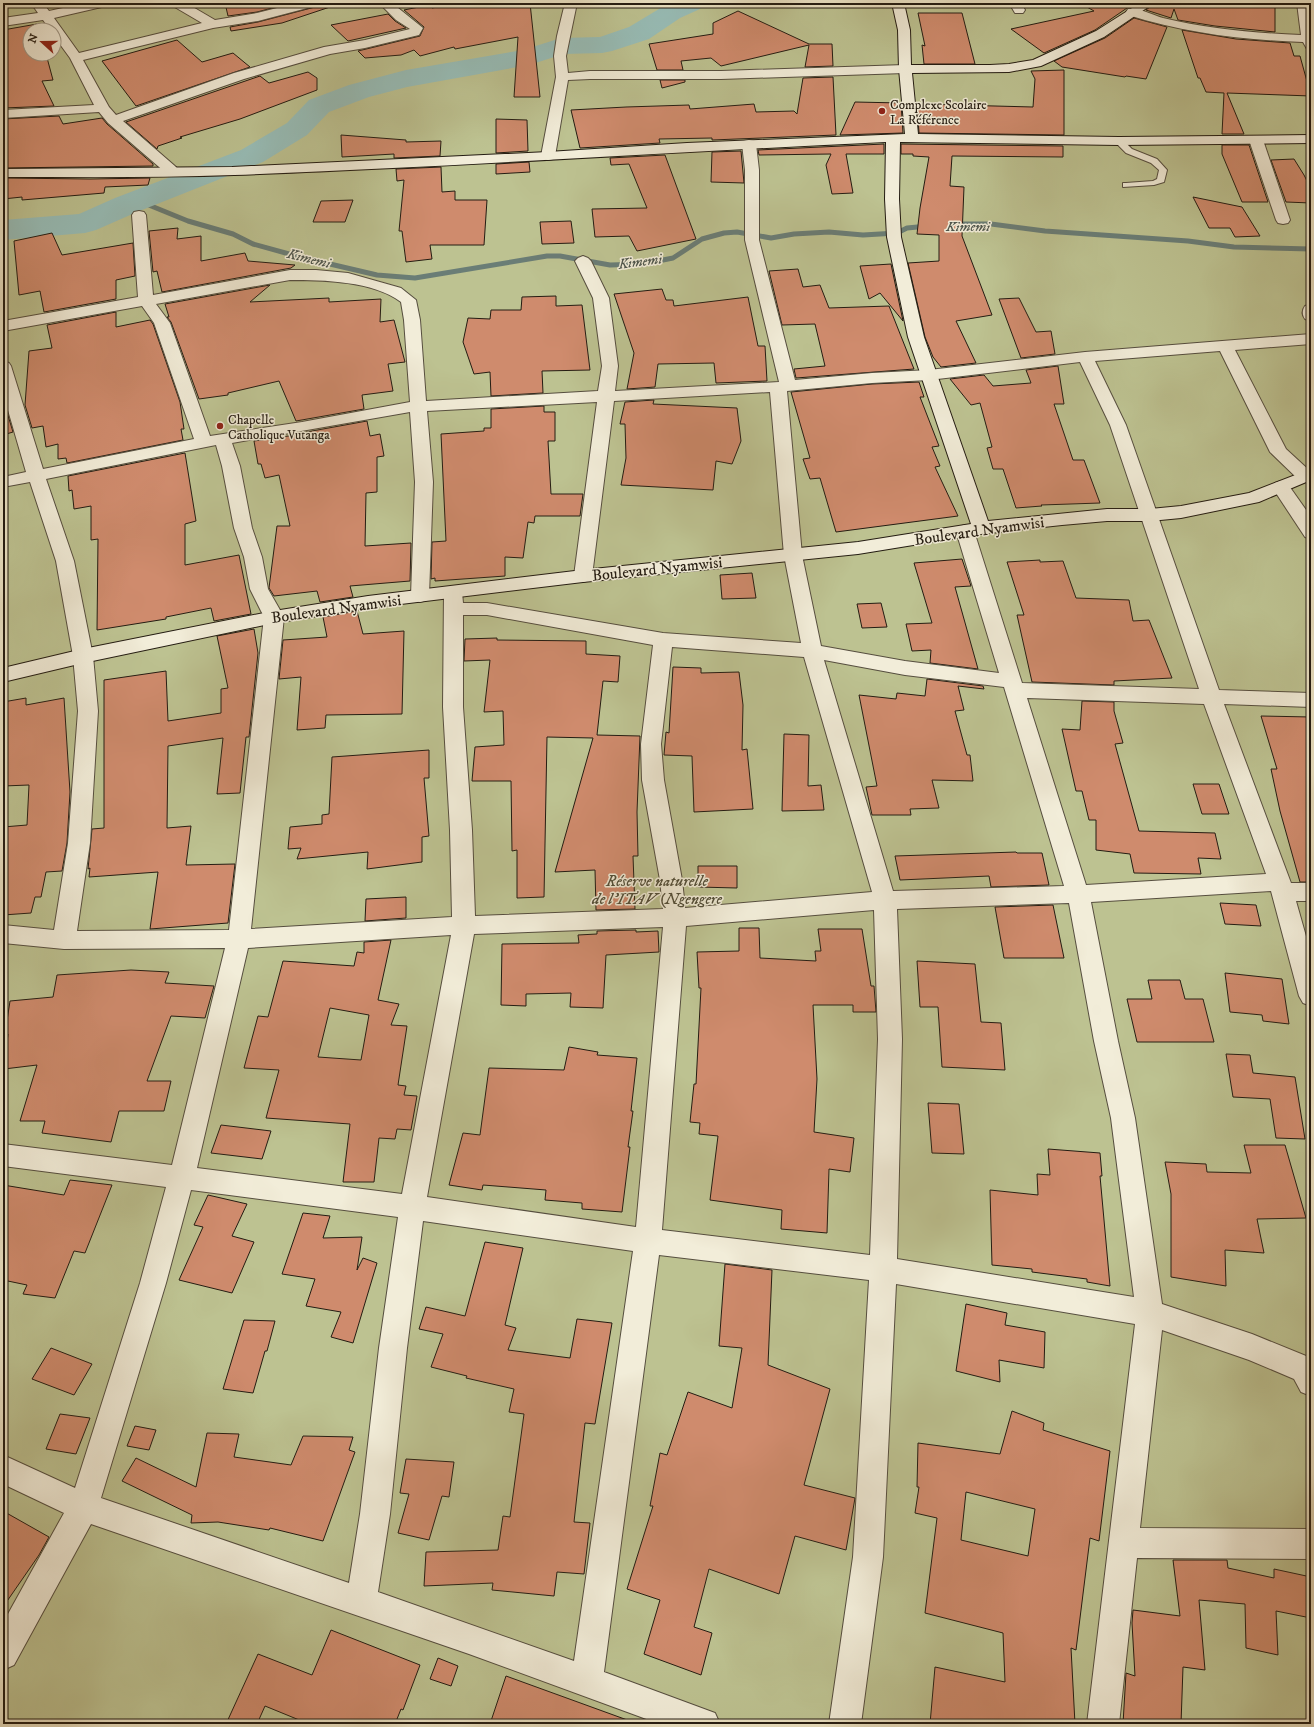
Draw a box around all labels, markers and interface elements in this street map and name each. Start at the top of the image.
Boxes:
north arrow [22,22,62,62]
text: N [25,32,42,45]
place label: Complexe Scolaire La Référence [890,97,987,128]
marker: Complexe Scolaire La Référence [877,106,887,116]
water label: Kimemi [945,218,991,236]
water label: Kimemi [284,245,333,273]
water label: Kimemi [616,250,664,274]
place label: Chapelle Catholique Vutanga [228,412,330,443]
marker: Chapelle Catholique Vutanga [215,421,225,431]
street label: Boulevard Nyamwisi [913,512,1045,550]
street label: Boulevard Nyamwisi [591,552,723,586]
street label: Boulevard Nyamwisi [270,590,402,628]
park label: Réserve naturelle de l'ITAV (Ngengere [591,871,723,909]

